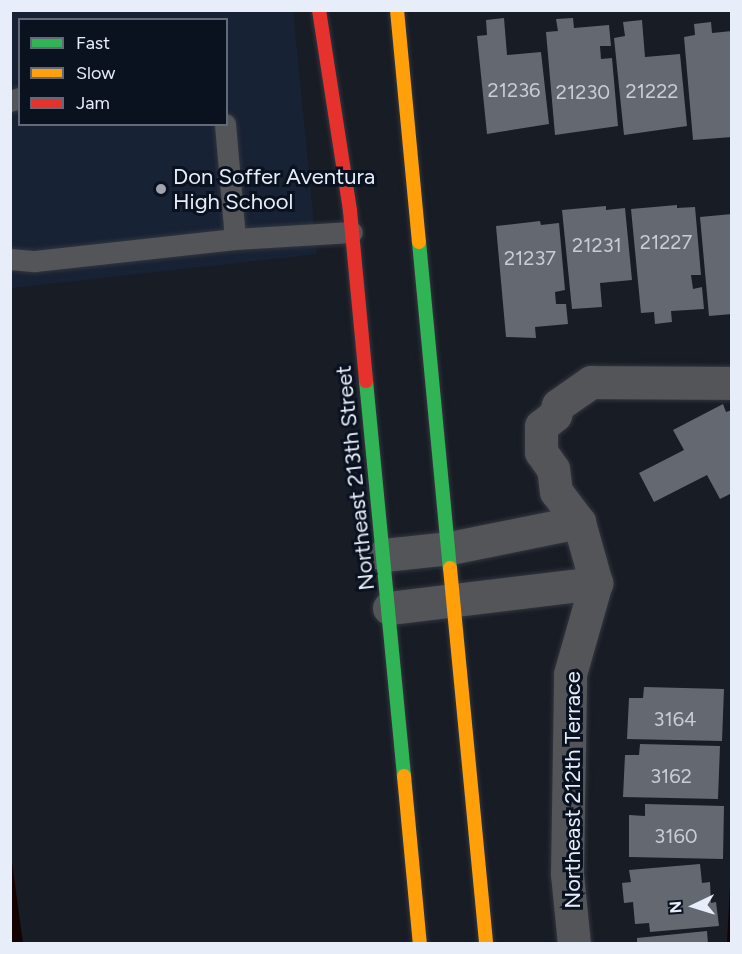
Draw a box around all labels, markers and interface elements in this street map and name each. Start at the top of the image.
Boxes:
legend [18,18,228,126]
text: Fast [76,32,110,54]
text: Slow [76,62,115,84]
house number: 21236 [488,78,540,102]
house number: 21222 [626,79,678,103]
house number: 21230 [556,80,610,104]
text: Jam [76,92,110,114]
place label: Don Soffer Aventura High School [173,163,375,214]
marker: Don Soffer Aventura High School [154,182,168,196]
house number: 21227 [640,230,692,254]
house number: 21231 [572,233,622,257]
house number: 21237 [504,246,556,270]
street label: Northeast 213th Street [330,364,380,592]
street label: Northeast 212th Terrace [560,671,586,909]
house number: 3164 [654,707,696,731]
house number: 3162 [650,764,692,788]
house number: 3160 [654,824,698,848]
north arrow [664,876,724,936]
text: N [666,900,685,914]

